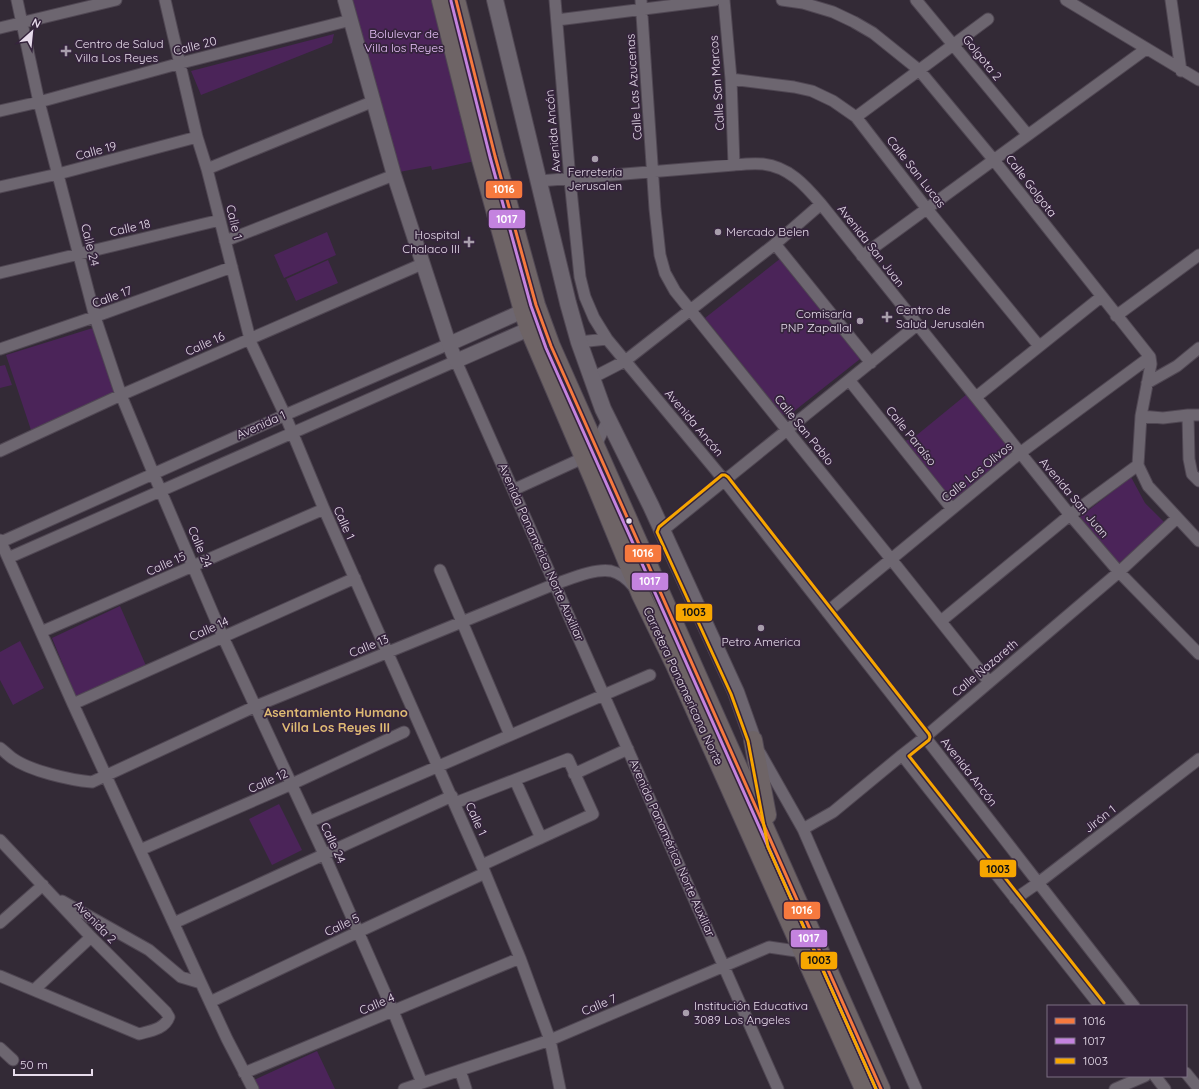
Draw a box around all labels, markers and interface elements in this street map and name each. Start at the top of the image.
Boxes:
north arrow [12,12,52,52]
text: N [30,15,43,31]
park label: Bolulevar de Villa los Reyes [364,26,444,55]
street label: Golgota 2 [960,32,1005,84]
street label: Calle 20 [172,33,218,58]
street label: Calle Las Azucenas [622,33,645,141]
street label: Calle San Marcos [706,35,727,131]
place label: Centro de Salud Villa Los Reyes [75,36,164,65]
marker: Centro de Salud Villa Los Reyes [60,45,72,57]
street label: Avenida Ancón [541,89,564,173]
street label: Calle San Lucas [884,133,949,211]
street label: Calle 19 [74,138,118,163]
street label: Calle Golgota [1003,152,1060,220]
marker: Ferretería Jerusalen [590,154,600,164]
place label: Ferretería Jerusalen [568,164,622,193]
line badge: 1016 [485,180,523,199]
text: 1016 [493,182,515,196]
street label: Avenida San Juan [835,202,908,290]
street label: Calle 1 [223,203,246,241]
line badge: 1017 [488,209,526,229]
text: 1017 [496,212,518,226]
street label: Calle 18 [108,216,152,239]
street label: Calle 24 [78,222,103,268]
place label: Mercado Belen [726,224,809,239]
place label: Hospital Chalaco III [402,227,460,256]
marker: Mercado Belen [713,227,723,237]
marker: Hospital Chalaco III [463,236,475,248]
street label: Calle 17 [90,282,134,311]
place label: Centro de Salud Jerusalén [896,302,985,331]
place label: Comisaría PNP Zapallal [781,306,852,335]
marker: Centro de Salud Jerusalén [881,311,893,323]
marker: Comisaría PNP Zapallal [855,316,865,326]
street label: Calle 16 [183,328,227,359]
street label: Avenida Ancón [662,386,727,459]
street label: Calle San Pablo [771,391,837,468]
street label: Calle Paraíso [883,403,940,468]
street label: Avenida 1 [234,407,288,442]
street label: Calle Los Olivos [938,438,1015,505]
street label: Avenida San Juan [1037,455,1112,541]
street label: Avenida Panamérica Norte Auxiliar [495,461,588,643]
street label: Calle 1 [330,504,358,542]
unlabelled marker [624,516,634,526]
street label: Calle 24 [185,524,216,570]
line badge: 1016 [624,544,662,563]
text: 1016 [632,546,654,560]
street label: Calle 15 [144,548,188,579]
line badge: 1017 [631,572,669,591]
text: 1017 [639,574,661,588]
line badge: 1003 [675,603,713,622]
street label: Carretera Panamericana Norte [640,604,727,767]
text: 1003 [682,605,706,619]
street label: Calle 14 [187,613,231,644]
marker: Petro America [756,623,766,633]
street label: Calle 13 [347,631,391,660]
place label: Petro America [722,634,800,649]
street label: Calle Nazareth [949,636,1021,700]
district label: Asentamiento Humano Villa Los Reyes III [264,704,408,735]
street label: Avenida Ancón [938,734,1001,809]
street label: Avenida Panamérica Norte Auxiliar [626,757,719,939]
street label: Calle 12 [246,765,290,796]
street label: Calle 1 [462,800,490,838]
street label: Jirón 1 [1081,802,1118,836]
street label: Calle 24 [317,820,349,866]
line badge: 1003 [979,859,1017,878]
text: 1003 [986,862,1010,876]
street label: Avenida 2 [71,897,120,947]
line badge: 1016 [783,901,821,920]
text: 1016 [791,903,813,917]
street label: Calle 5 [322,910,362,939]
line badge: 1017 [790,929,828,948]
text: 1017 [798,931,820,945]
line badge: 1003 [800,951,838,970]
text: 1003 [807,953,831,967]
street label: Calle 4 [357,989,397,1018]
street label: Calle 7 [579,990,619,1019]
place label: Institución Educativa 3089 Los Angeles [694,998,808,1027]
legend [1047,1005,1187,1077]
marker: Institución Educativa 3089 Los Angeles [681,1008,691,1018]
text: 1016 [1083,1013,1106,1028]
text: 1017 [1083,1033,1105,1048]
scale bar [14,1051,92,1077]
text: 1003 [1083,1053,1108,1068]
text: 50 m [20,1057,48,1072]

